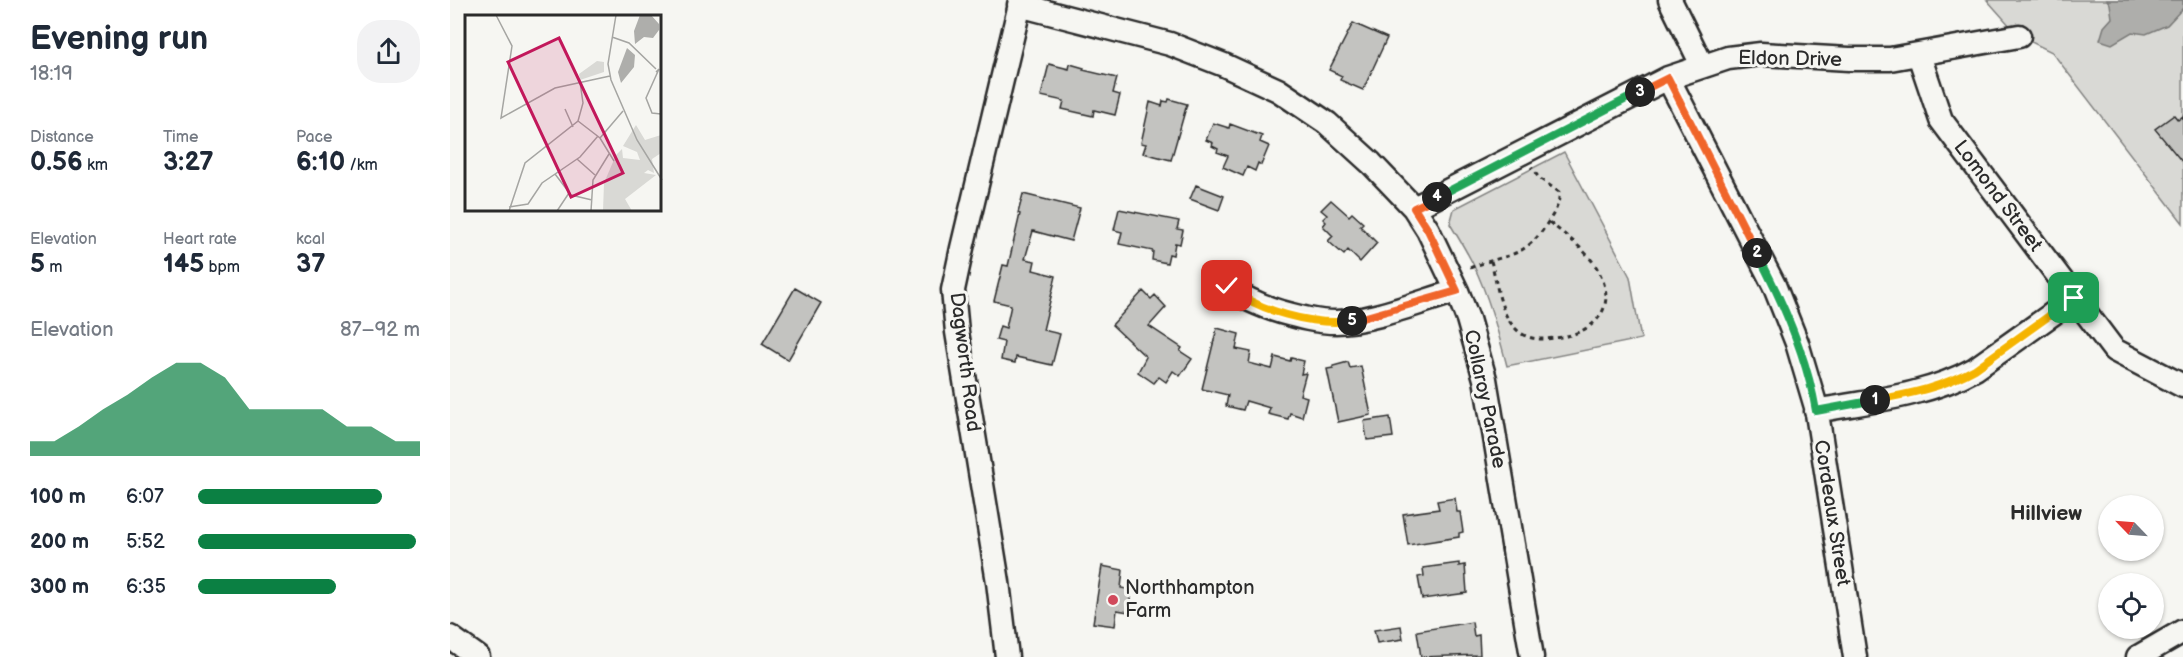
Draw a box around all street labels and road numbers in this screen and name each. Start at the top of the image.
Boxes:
street label: Eldon Drive [1738,46,1842,72]
street label: Lomond Street [1948,136,2048,256]
street label: Dagworth Road [945,291,985,433]
street label: Collaroy Parade [1459,327,1511,471]
street label: Cordeaux Street [1809,438,1855,588]

